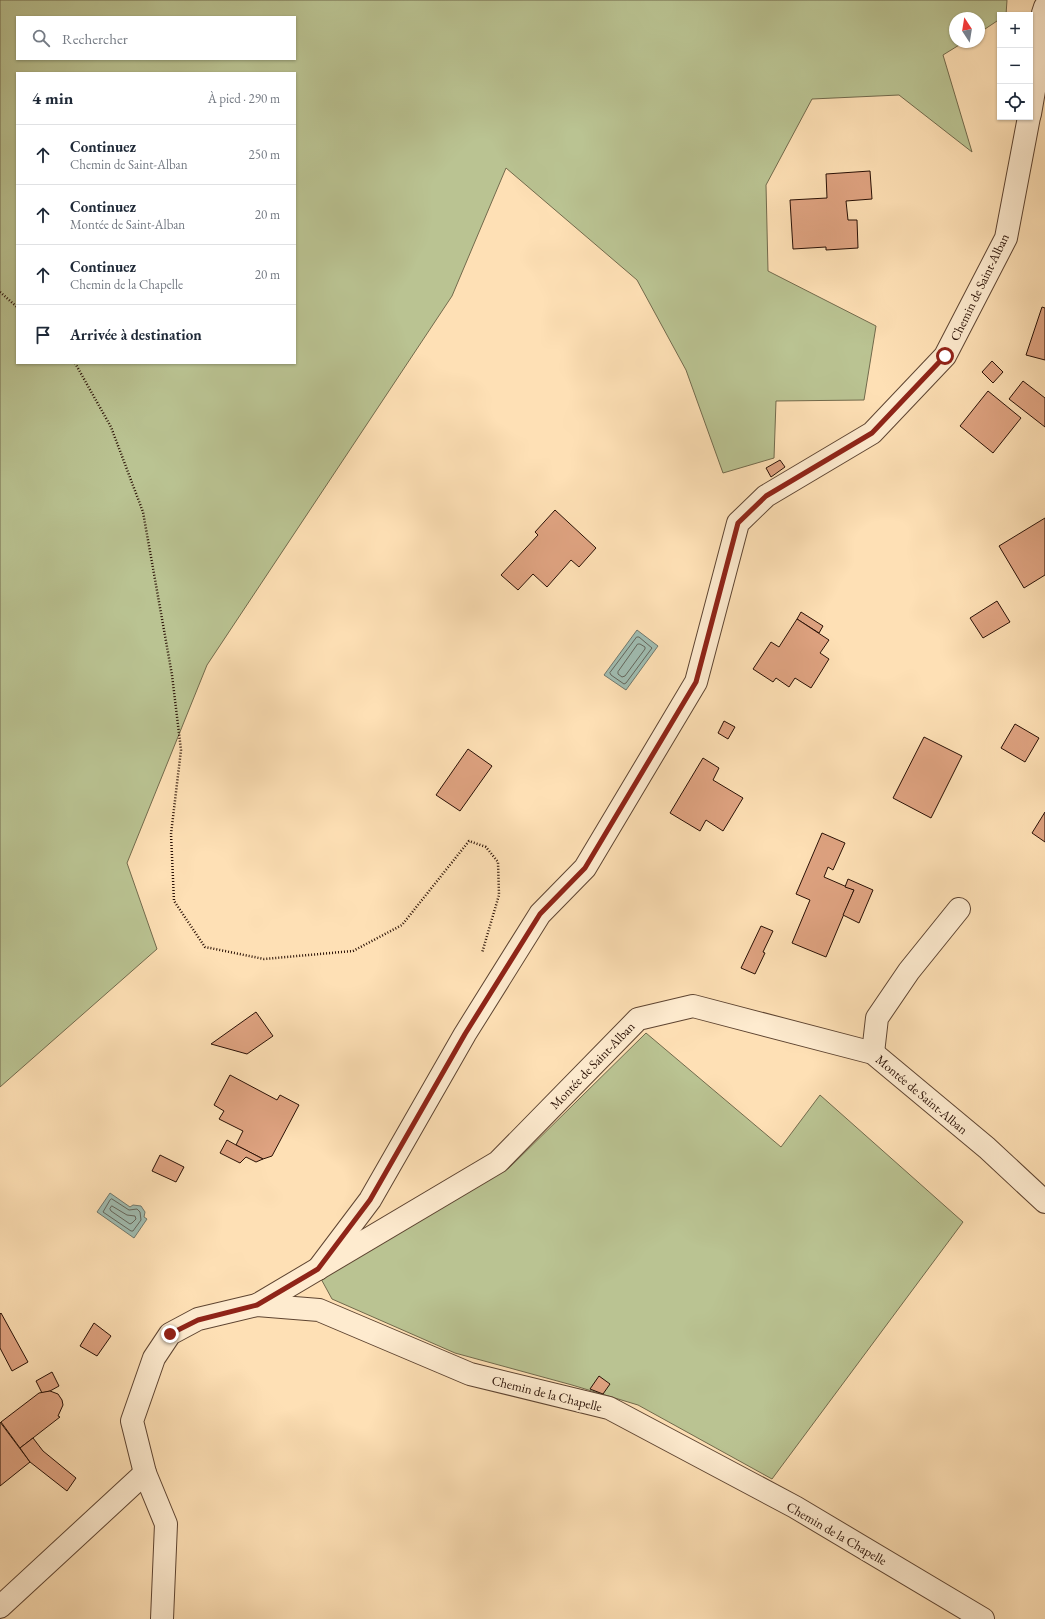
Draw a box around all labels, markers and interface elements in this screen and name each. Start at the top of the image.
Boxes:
north arrow [949,12,985,48]
map controls [997,12,1033,120]
button: + [997,12,1033,48]
search box [16,16,296,60]
icon: search [30,27,52,49]
text: Rechercher [62,29,128,48]
button: − [997,48,1033,84]
button: locate [997,84,1033,120]
text: 4 min [32,87,73,109]
text: À pied · 290 m [208,90,280,107]
text: Continuez [70,137,136,156]
icon: ahead [32,144,54,166]
text: 250 m [249,146,280,163]
text: Chemin de Saint-Alban [70,156,188,173]
text: Continuez [70,197,136,216]
icon: ahead [32,204,54,226]
text: 20 m [255,206,280,223]
text: Montée de Saint-Alban [70,216,185,233]
street label: Chemin de Saint-Alban [946,231,1013,344]
text: Continuez [70,257,136,276]
icon: ahead [32,264,54,286]
text: 20 m [255,266,280,283]
text: Chemin de la Chapelle [70,276,183,293]
icon: arrive [32,324,54,346]
text: Arrivée à destination [70,325,202,344]
route start [936,347,954,365]
street label: Montée de Saint-Alban [546,1018,639,1113]
street label: Montée de Saint-Alban [872,1051,971,1138]
route end [161,1325,179,1343]
street label: Chemin de la Chapelle [490,1372,604,1415]
street label: Chemin de la Chapelle [784,1498,890,1569]

